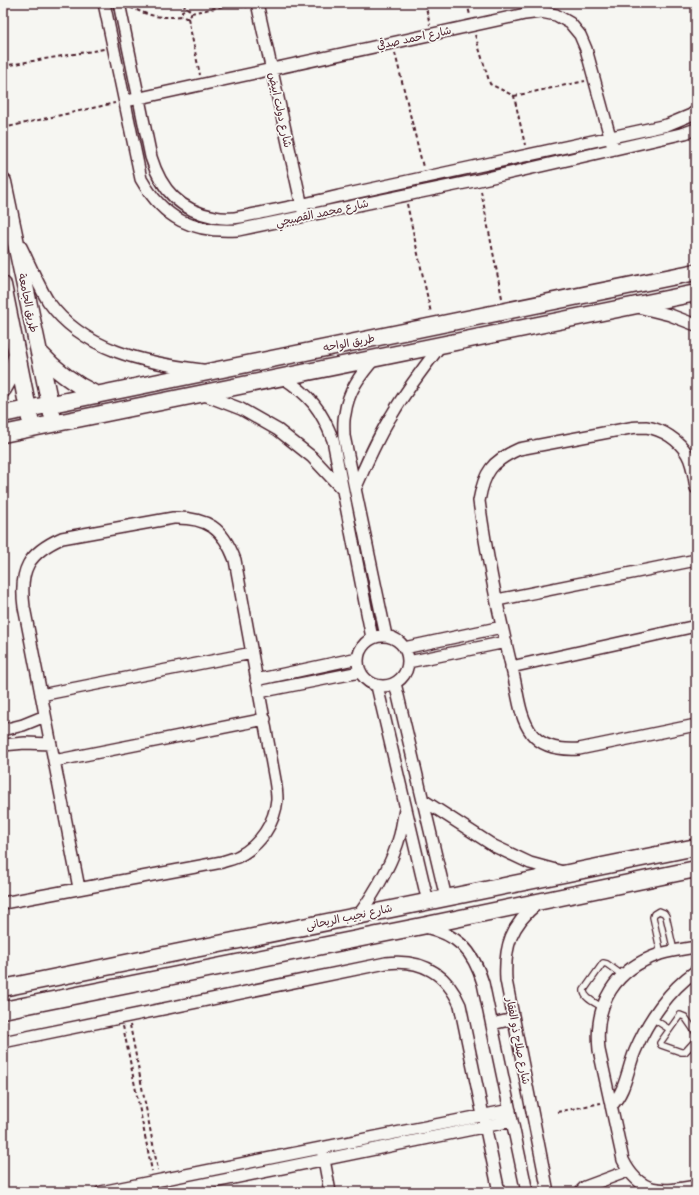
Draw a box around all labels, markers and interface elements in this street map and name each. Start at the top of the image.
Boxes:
street label: شارع احمد صدقي [375,21,453,55]
street label: شارع دولت ابيض [263,71,297,149]
street label: شارع محمد القصبجي [274,194,370,233]
street label: طريق الجامعة [12,272,44,334]
street label: طريق الواحه [321,329,377,357]
street label: شارع نجيب الريحانى [304,899,394,935]
street label: شارع صلاح ذو الفقار [500,995,536,1086]

